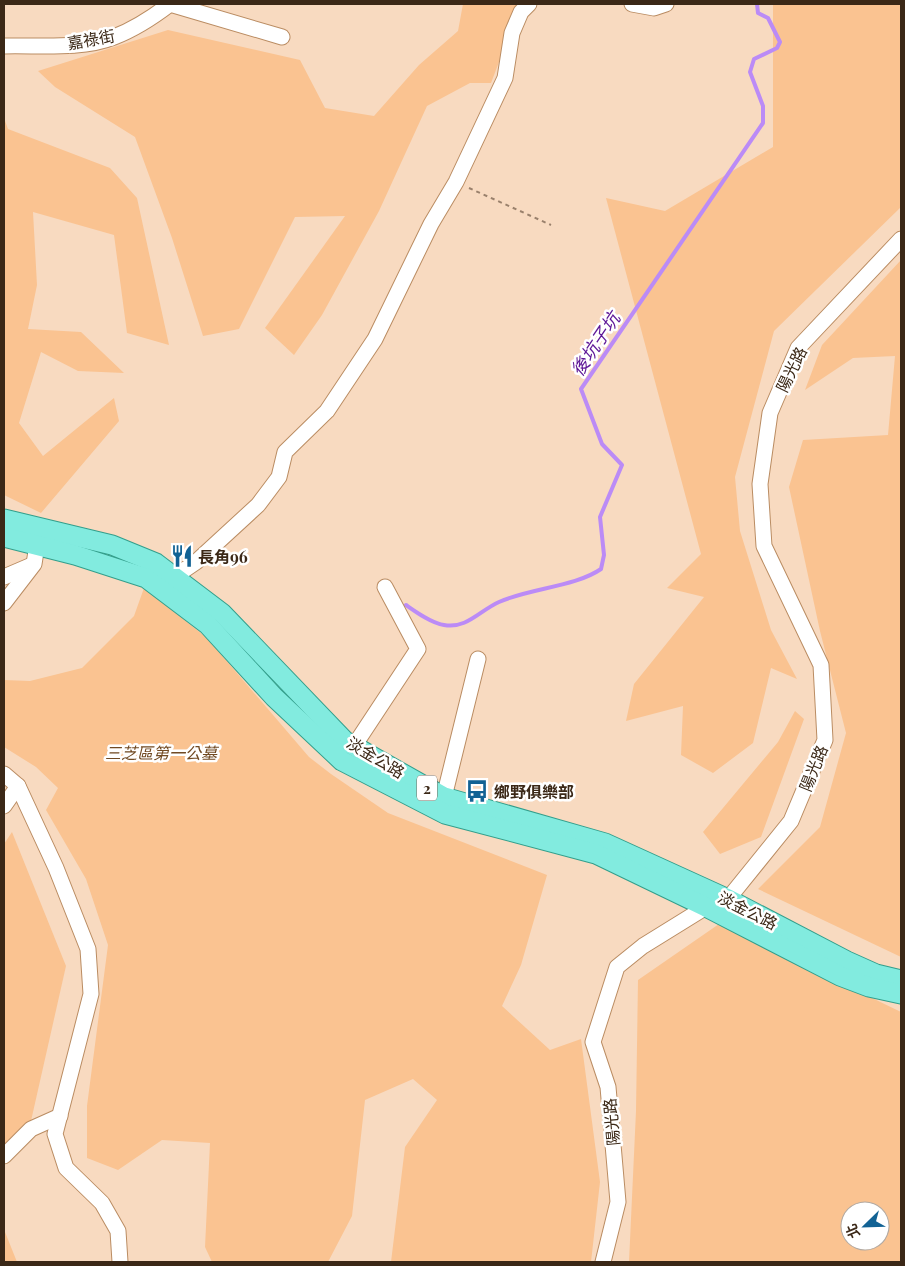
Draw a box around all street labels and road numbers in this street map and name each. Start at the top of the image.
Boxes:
street label: 嘉祿街 [66,24,116,54]
street label: 陽光路 [771,343,811,395]
street label: 淡金公路 [343,732,409,782]
street label: 陽光路 [794,742,832,794]
road number: 2 [417,776,437,800]
street label: 淡金公路 [715,886,781,934]
street label: 陽光路 [598,1097,624,1147]

